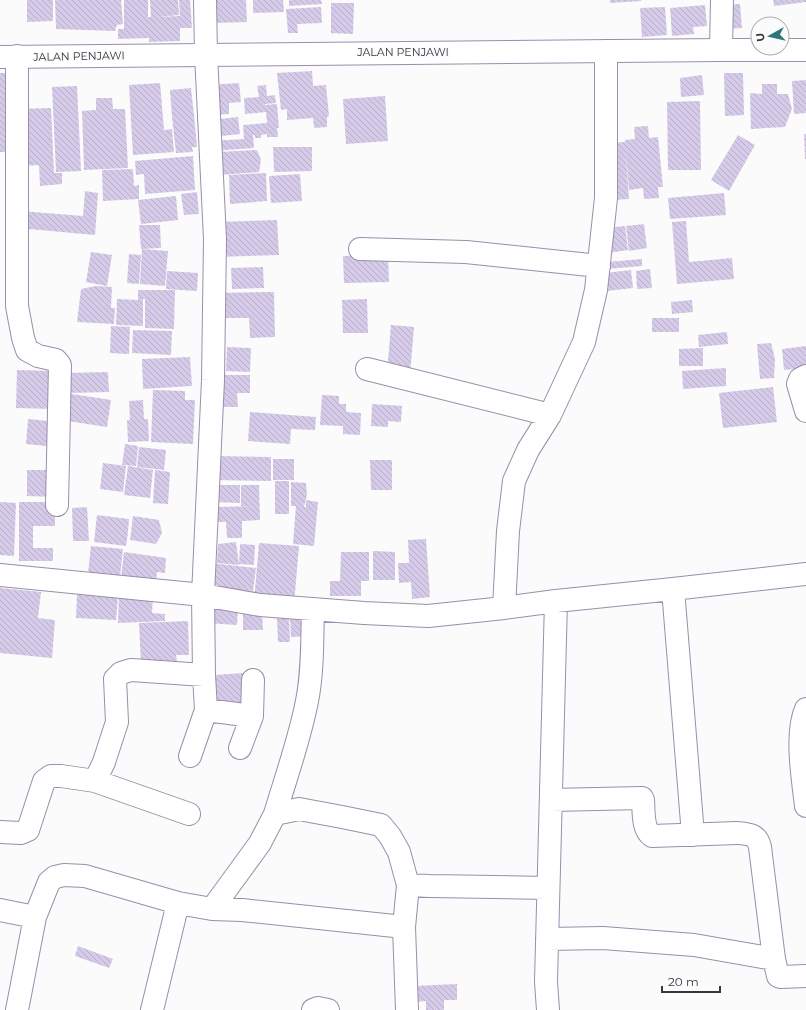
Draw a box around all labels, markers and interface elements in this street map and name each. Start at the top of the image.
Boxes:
north arrow [750,16,790,56]
text: U [753,32,768,43]
street label: JALAN PENJAWI [356,45,449,59]
street label: JALAN PENJAWI [32,48,125,64]
scale bar [662,968,720,994]
text: 20 m [668,974,699,989]

